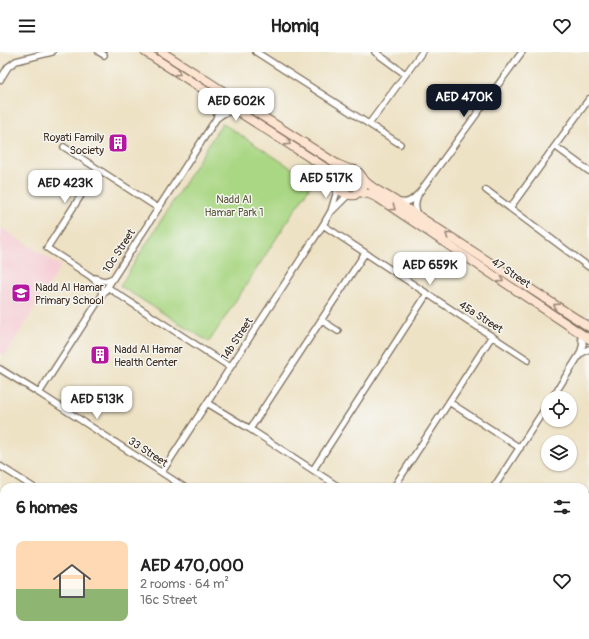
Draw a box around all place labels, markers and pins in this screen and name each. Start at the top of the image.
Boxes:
pin: AED 470K [423,84,505,118]
pin: AED 602K [195,88,277,122]
place label: Royati Family Society [43,131,104,157]
building icon: Royati Family Society [107,132,129,154]
pin: AED 517K [285,165,367,199]
pin: AED 423K [24,170,106,204]
pin: AED 659K [389,252,471,286]
place label: Nadd Al Hamar Primary School [35,281,104,307]
school or university icon: Nadd Al Hamar Primary School [10,282,32,304]
place label: Nadd Al Hamar Health Center [114,343,183,369]
building icon: Nadd Al Hamar Health Center [89,344,111,366]
pin: AED 513K [56,386,138,420]

